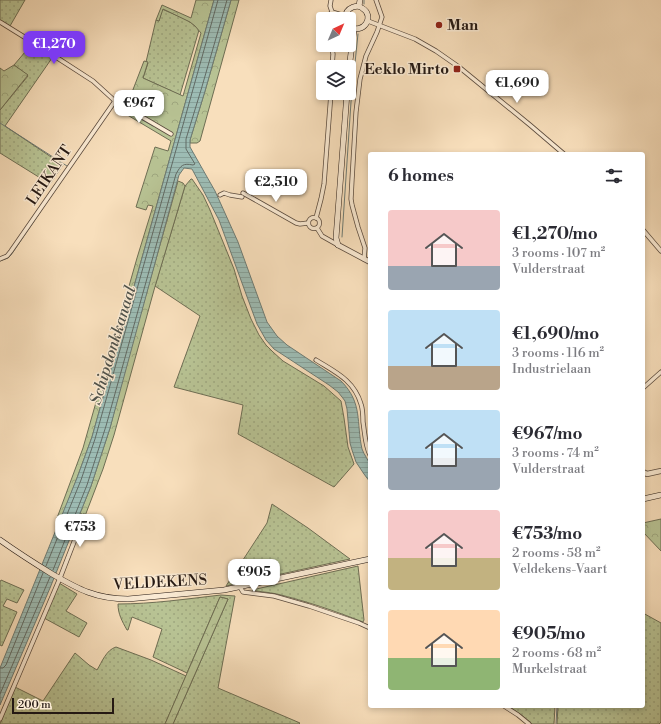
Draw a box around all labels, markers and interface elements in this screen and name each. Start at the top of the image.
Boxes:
north arrow [316,12,356,52]
map controls [316,12,356,100]
place label: Man [447,16,479,35]
marker: Man [434,20,444,30]
pin: €1,270 [21,31,87,65]
text: €1,270 [32,36,76,52]
button: layers [316,60,356,100]
place label: Eeklo Mirto [364,60,449,79]
marker: Eeklo Mirto [452,64,462,74]
pin: €1,690 [484,70,550,104]
text: €1,690 [495,75,539,91]
pin: €967 [115,90,163,124]
text: €967 [123,95,155,111]
street label: LEIKANT [22,141,77,209]
text: 6 homes [388,165,454,187]
icon: filters [603,165,625,187]
pin: €2,510 [243,169,309,203]
text: €2,510 [254,174,298,190]
text: €1,270/mo [512,223,598,245]
icon: home [420,226,468,274]
text: 3 rooms · 107 m² [512,245,605,261]
text: Vulderstraat [512,261,585,277]
water label: Schipdonkkanaal [85,283,141,407]
text: €1,690/mo [512,323,599,345]
icon: home [420,326,468,374]
text: 3 rooms · 116 m² [512,345,604,361]
text: Industrielaan [512,361,591,377]
text: €967/mo [512,423,582,445]
icon: home [420,426,468,474]
text: 3 rooms · 74 m² [512,445,599,461]
text: Vulderstraat [512,461,585,477]
pin: €753 [56,514,104,548]
text: €753 [64,519,96,535]
text: €753/mo [512,523,582,545]
icon: home [420,526,468,574]
text: 2 rooms · 58 m² [512,545,601,561]
pin: €905 [230,559,278,593]
text: Veldekens-Vaart [512,561,607,577]
text: €905 [237,564,271,580]
street label: VELDEKENS [112,571,208,595]
text: €905/mo [512,623,585,645]
icon: home [420,626,468,674]
text: 2 rooms · 68 m² [512,645,601,661]
text: Murkelstraat [512,661,587,677]
scale bar [12,696,114,715]
text: 200 m [18,698,51,712]

